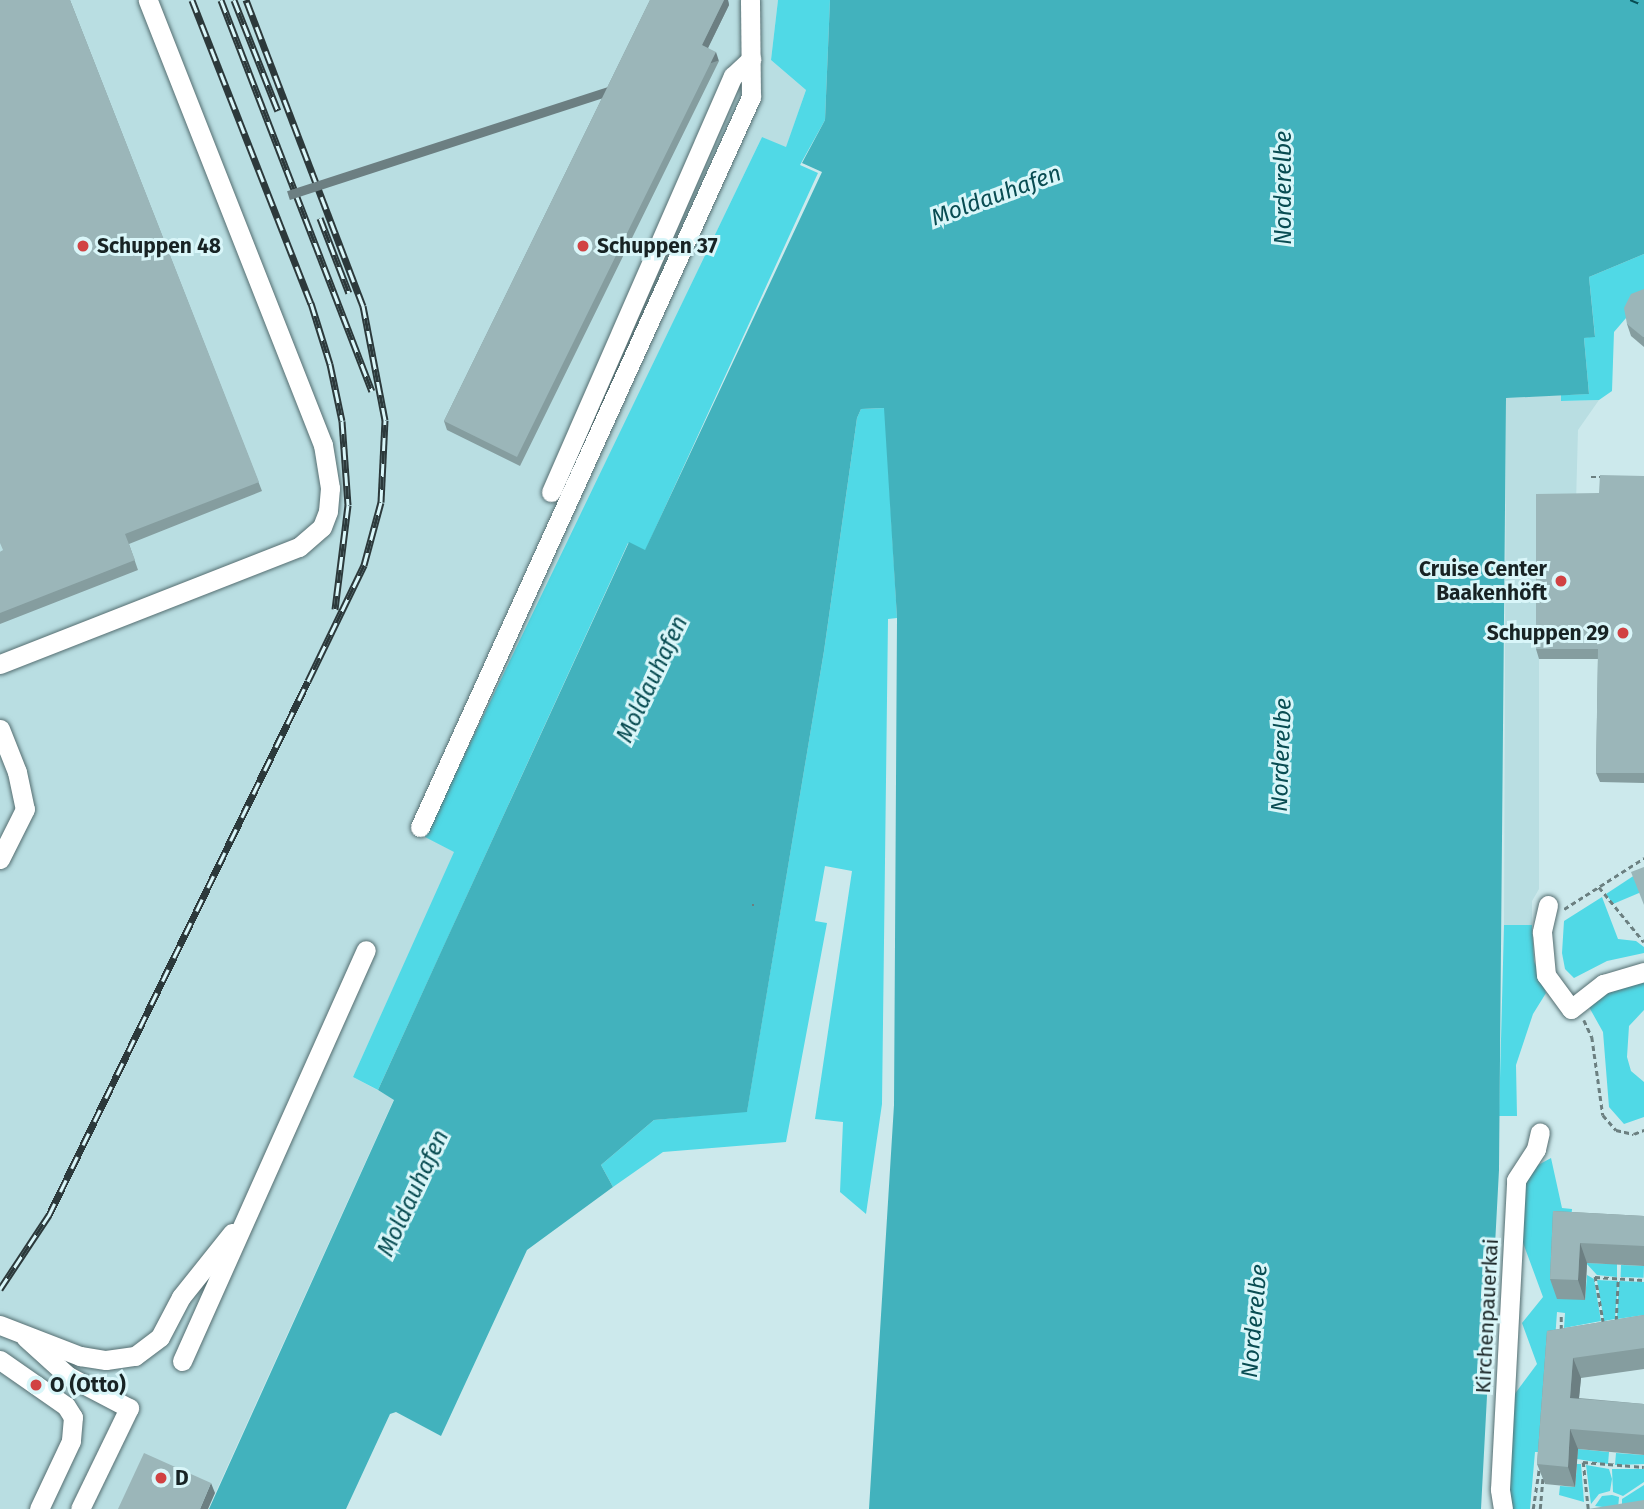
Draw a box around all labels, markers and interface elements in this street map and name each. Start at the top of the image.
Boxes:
water label: Norderelbe [1269,131,1297,245]
water label: Moldauhafen [927,159,1065,231]
place label: Schuppen 48 [97,233,221,259]
place label: Schuppen 37 [597,233,718,259]
marker: Schuppen 48 [75,238,91,254]
marker: Schuppen 37 [575,238,591,254]
place label: Cruise Center Baakenhöft [1419,556,1547,606]
marker: Cruise Center Baakenhöft [1553,573,1569,589]
water label: Moldauhafen [611,611,693,747]
place label: Schuppen 29 [1487,620,1609,646]
marker: Schuppen 29 [1615,625,1631,641]
water label: Norderelbe [1265,697,1297,813]
water label: Moldauhafen [372,1125,454,1261]
street label: Kirchenpauerkai [1470,1238,1504,1394]
water label: Norderelbe [1235,1263,1273,1379]
place label: O (Otto) [50,1372,126,1398]
marker: O (Otto) [28,1377,44,1393]
place label: D [175,1465,189,1491]
marker: D [153,1470,169,1486]

